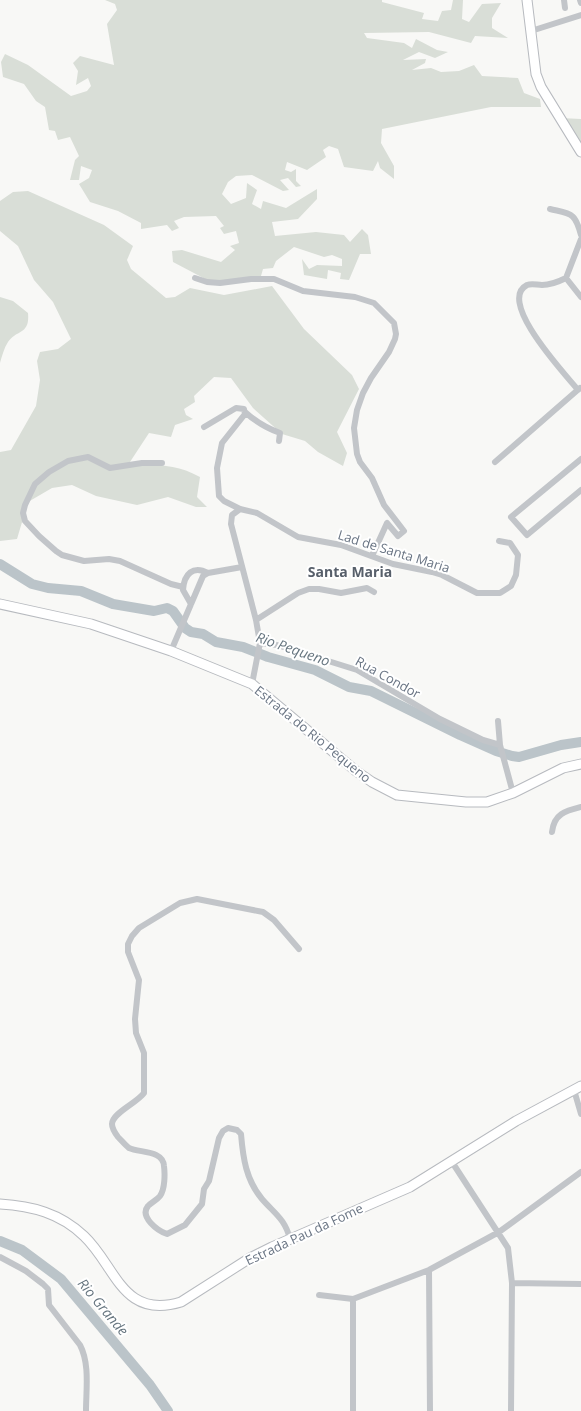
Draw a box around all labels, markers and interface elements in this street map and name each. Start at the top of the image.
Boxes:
street label: Lad de Santa Maria [336,527,452,575]
district label: Santa Maria [308,564,392,580]
water label: Rio Pequeno [254,627,333,670]
street label: Rua Condor [352,652,424,703]
street label: Estrada do Rio Pequeno [251,681,375,787]
street label: Estrada Pau da Fome [242,1199,366,1269]
water label: Rio Grande [74,1274,133,1339]

